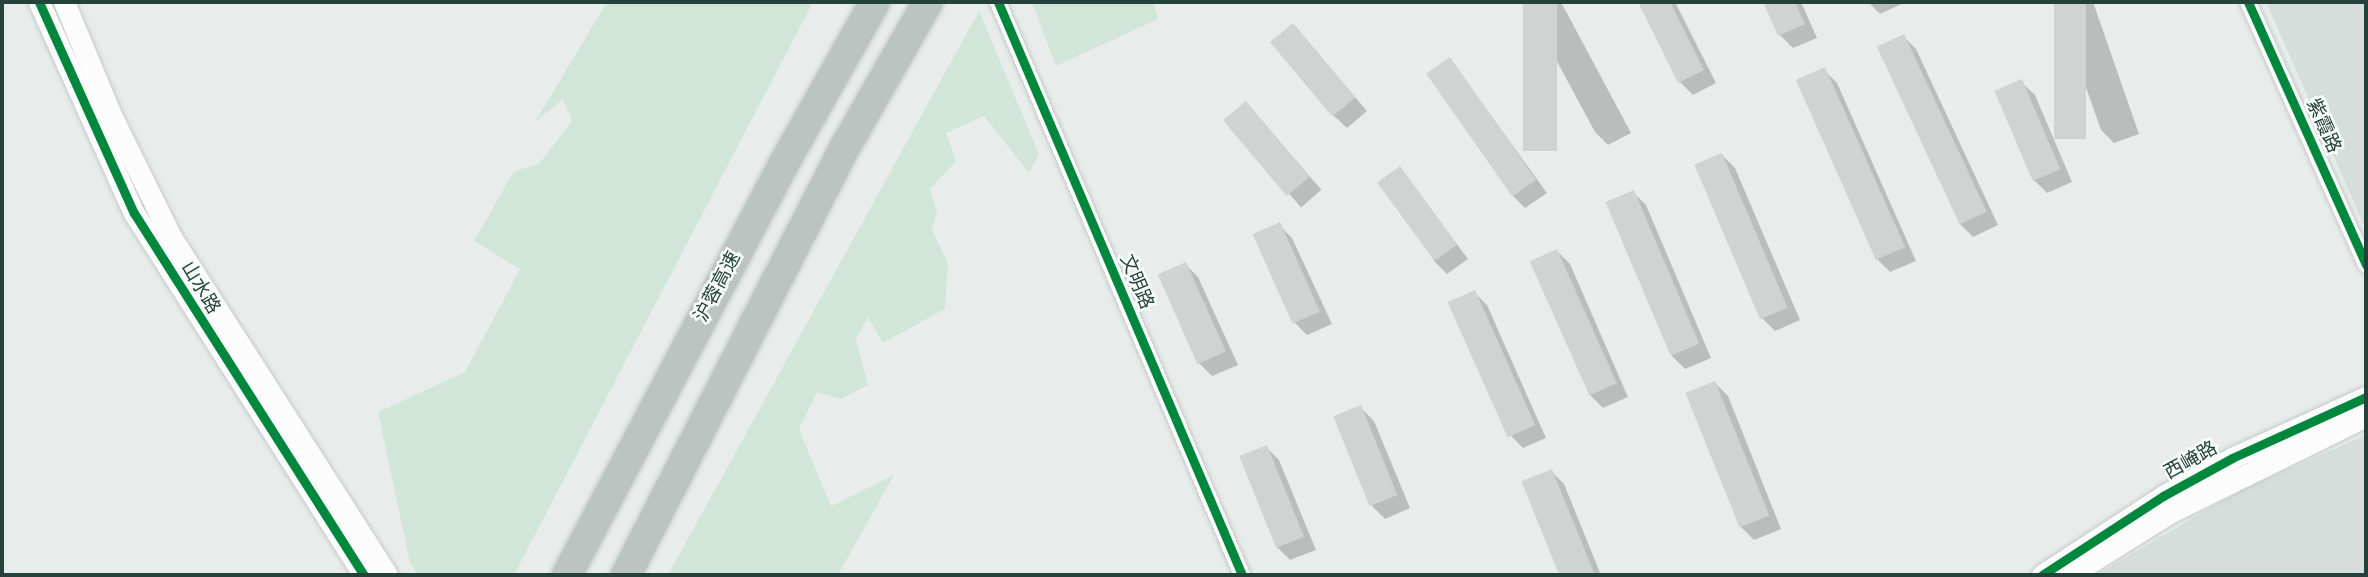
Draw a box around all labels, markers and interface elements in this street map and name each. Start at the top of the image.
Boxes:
street label: 紫霞路 [2301,95,2345,157]
street label: 沪蓉高速 [690,248,746,326]
street label: 文明路 [1114,251,1158,313]
street label: 山水路 [176,258,224,318]
street label: 西崦路 [2161,437,2221,485]

